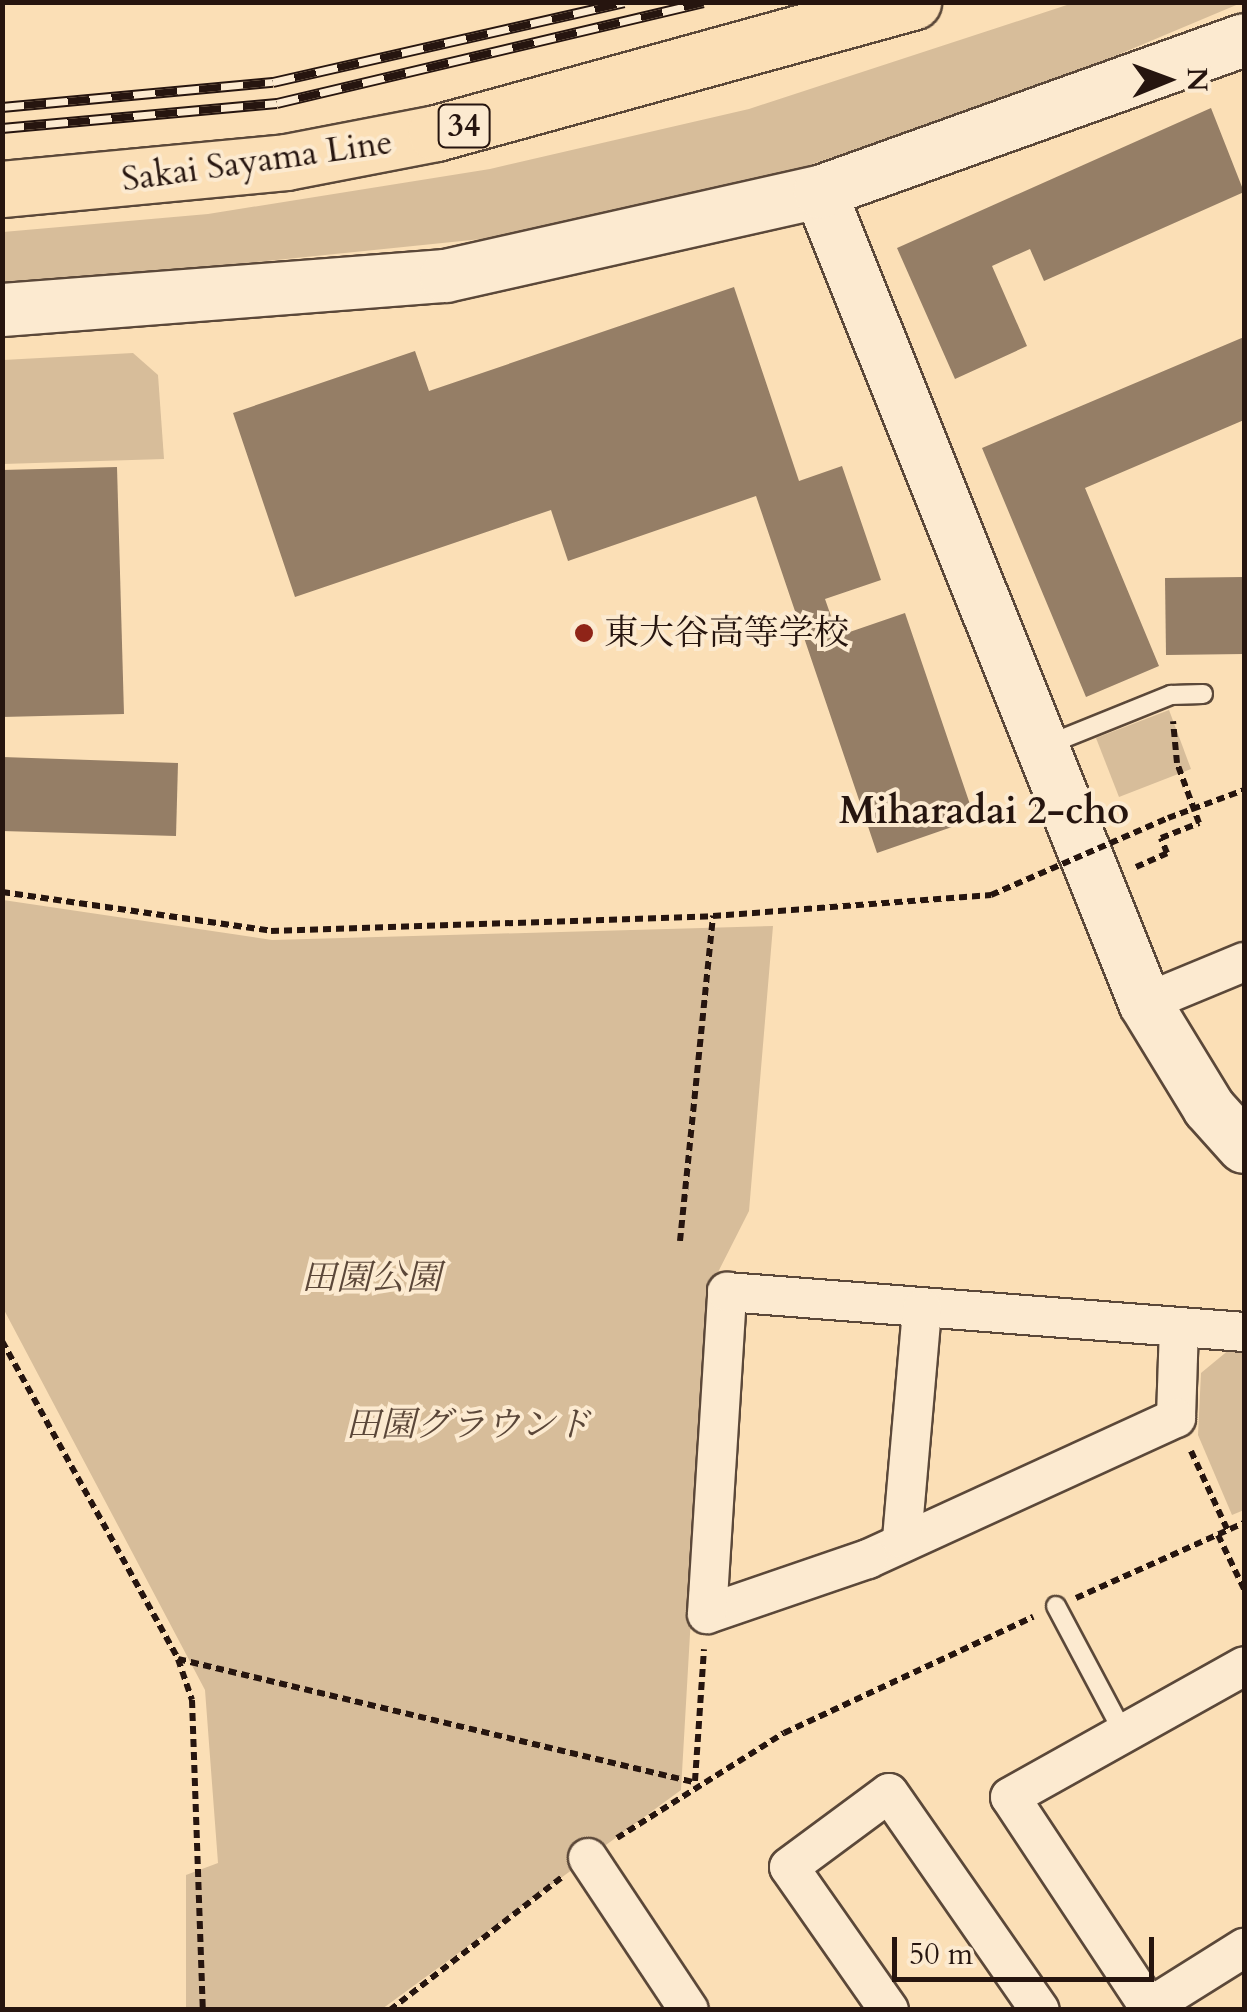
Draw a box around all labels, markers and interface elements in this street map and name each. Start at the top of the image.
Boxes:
north arrow [1117,30,1217,130]
text: N [1178,67,1216,92]
road number: 34 [436,99,492,153]
street label: Sakai Sayama Line [119,121,395,201]
place label: 東大谷高等学校 [604,612,849,654]
marker: 東大谷高等学校 [573,622,595,644]
district label: Miharadai 2-cho [839,789,1129,835]
park label: 田園公園 [301,1257,441,1299]
park label: 田園グラウンド [346,1404,590,1446]
scale bar [897,1917,1160,1979]
text: 50 m [909,1934,973,1975]

